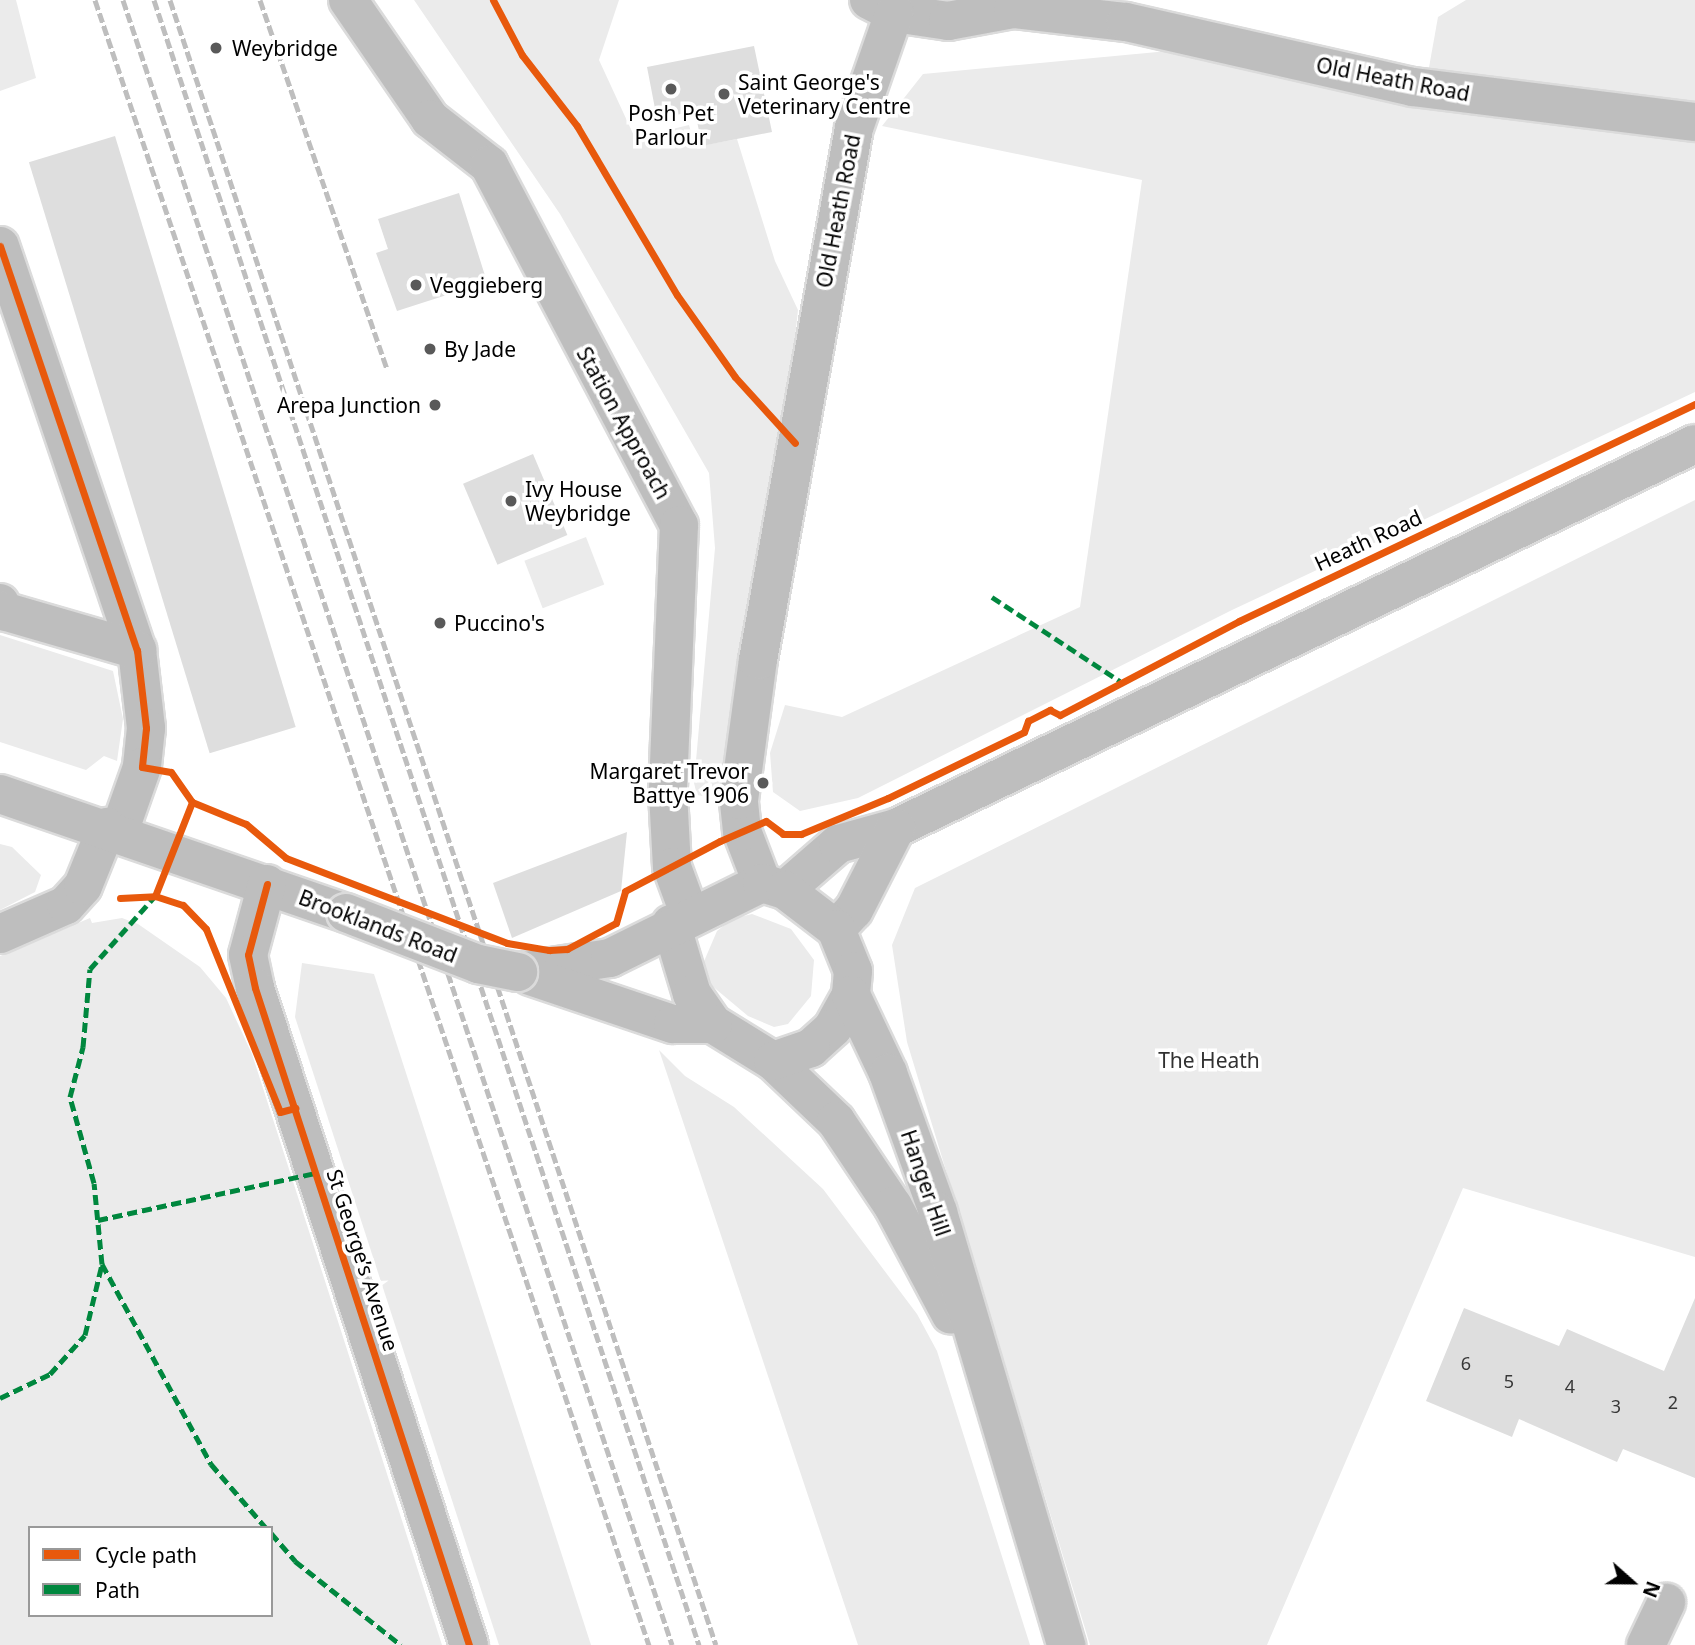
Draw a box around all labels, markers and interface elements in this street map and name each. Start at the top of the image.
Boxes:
place label: Weybridge [232,35,338,61]
marker: Weybridge [206,38,226,58]
street label: Old Heath Road [1314,52,1472,106]
place label: Saint George's Veterinary Centre [738,69,911,119]
marker: Posh Pet Parlour [663,81,679,97]
marker: Saint George's Veterinary Centre [716,86,732,102]
place label: Posh Pet Parlour [628,100,714,150]
street label: Old Heath Road [811,132,865,290]
place label: Veggieberg [430,272,543,298]
marker: Veggieberg [408,277,424,293]
place label: By Jade [444,336,516,362]
marker: By Jade [422,341,438,357]
street label: Station Approach [572,343,676,503]
place label: Arepa Junction [277,392,421,418]
marker: Arepa Junction [427,397,443,413]
place label: Ivy House Weybridge [525,476,631,526]
marker: Ivy House Weybridge [503,493,519,509]
street label: Heath Road [1310,504,1426,576]
place label: Puccino's [454,610,545,636]
marker: Puccino's [432,615,448,631]
place label: Margaret Trevor Battye 1906 [590,758,749,808]
marker: Margaret Trevor Battye 1906 [755,775,771,791]
street label: Brooklands Road [295,884,461,968]
park label: The Heath [1158,1047,1260,1073]
street label: Hanger Hill [896,1126,956,1240]
street label: St George’s Avenue [322,1166,404,1354]
house number: 6 [1461,1352,1471,1374]
house number: 5 [1504,1370,1514,1392]
house number: 4 [1565,1375,1575,1397]
house number: 2 [1668,1391,1678,1413]
house number: 3 [1611,1395,1621,1417]
legend [28,1526,273,1617]
text: Cycle path [95,1541,197,1569]
north arrow [1597,1547,1667,1617]
text: Path [95,1576,140,1604]
text: N [1637,1578,1667,1601]

